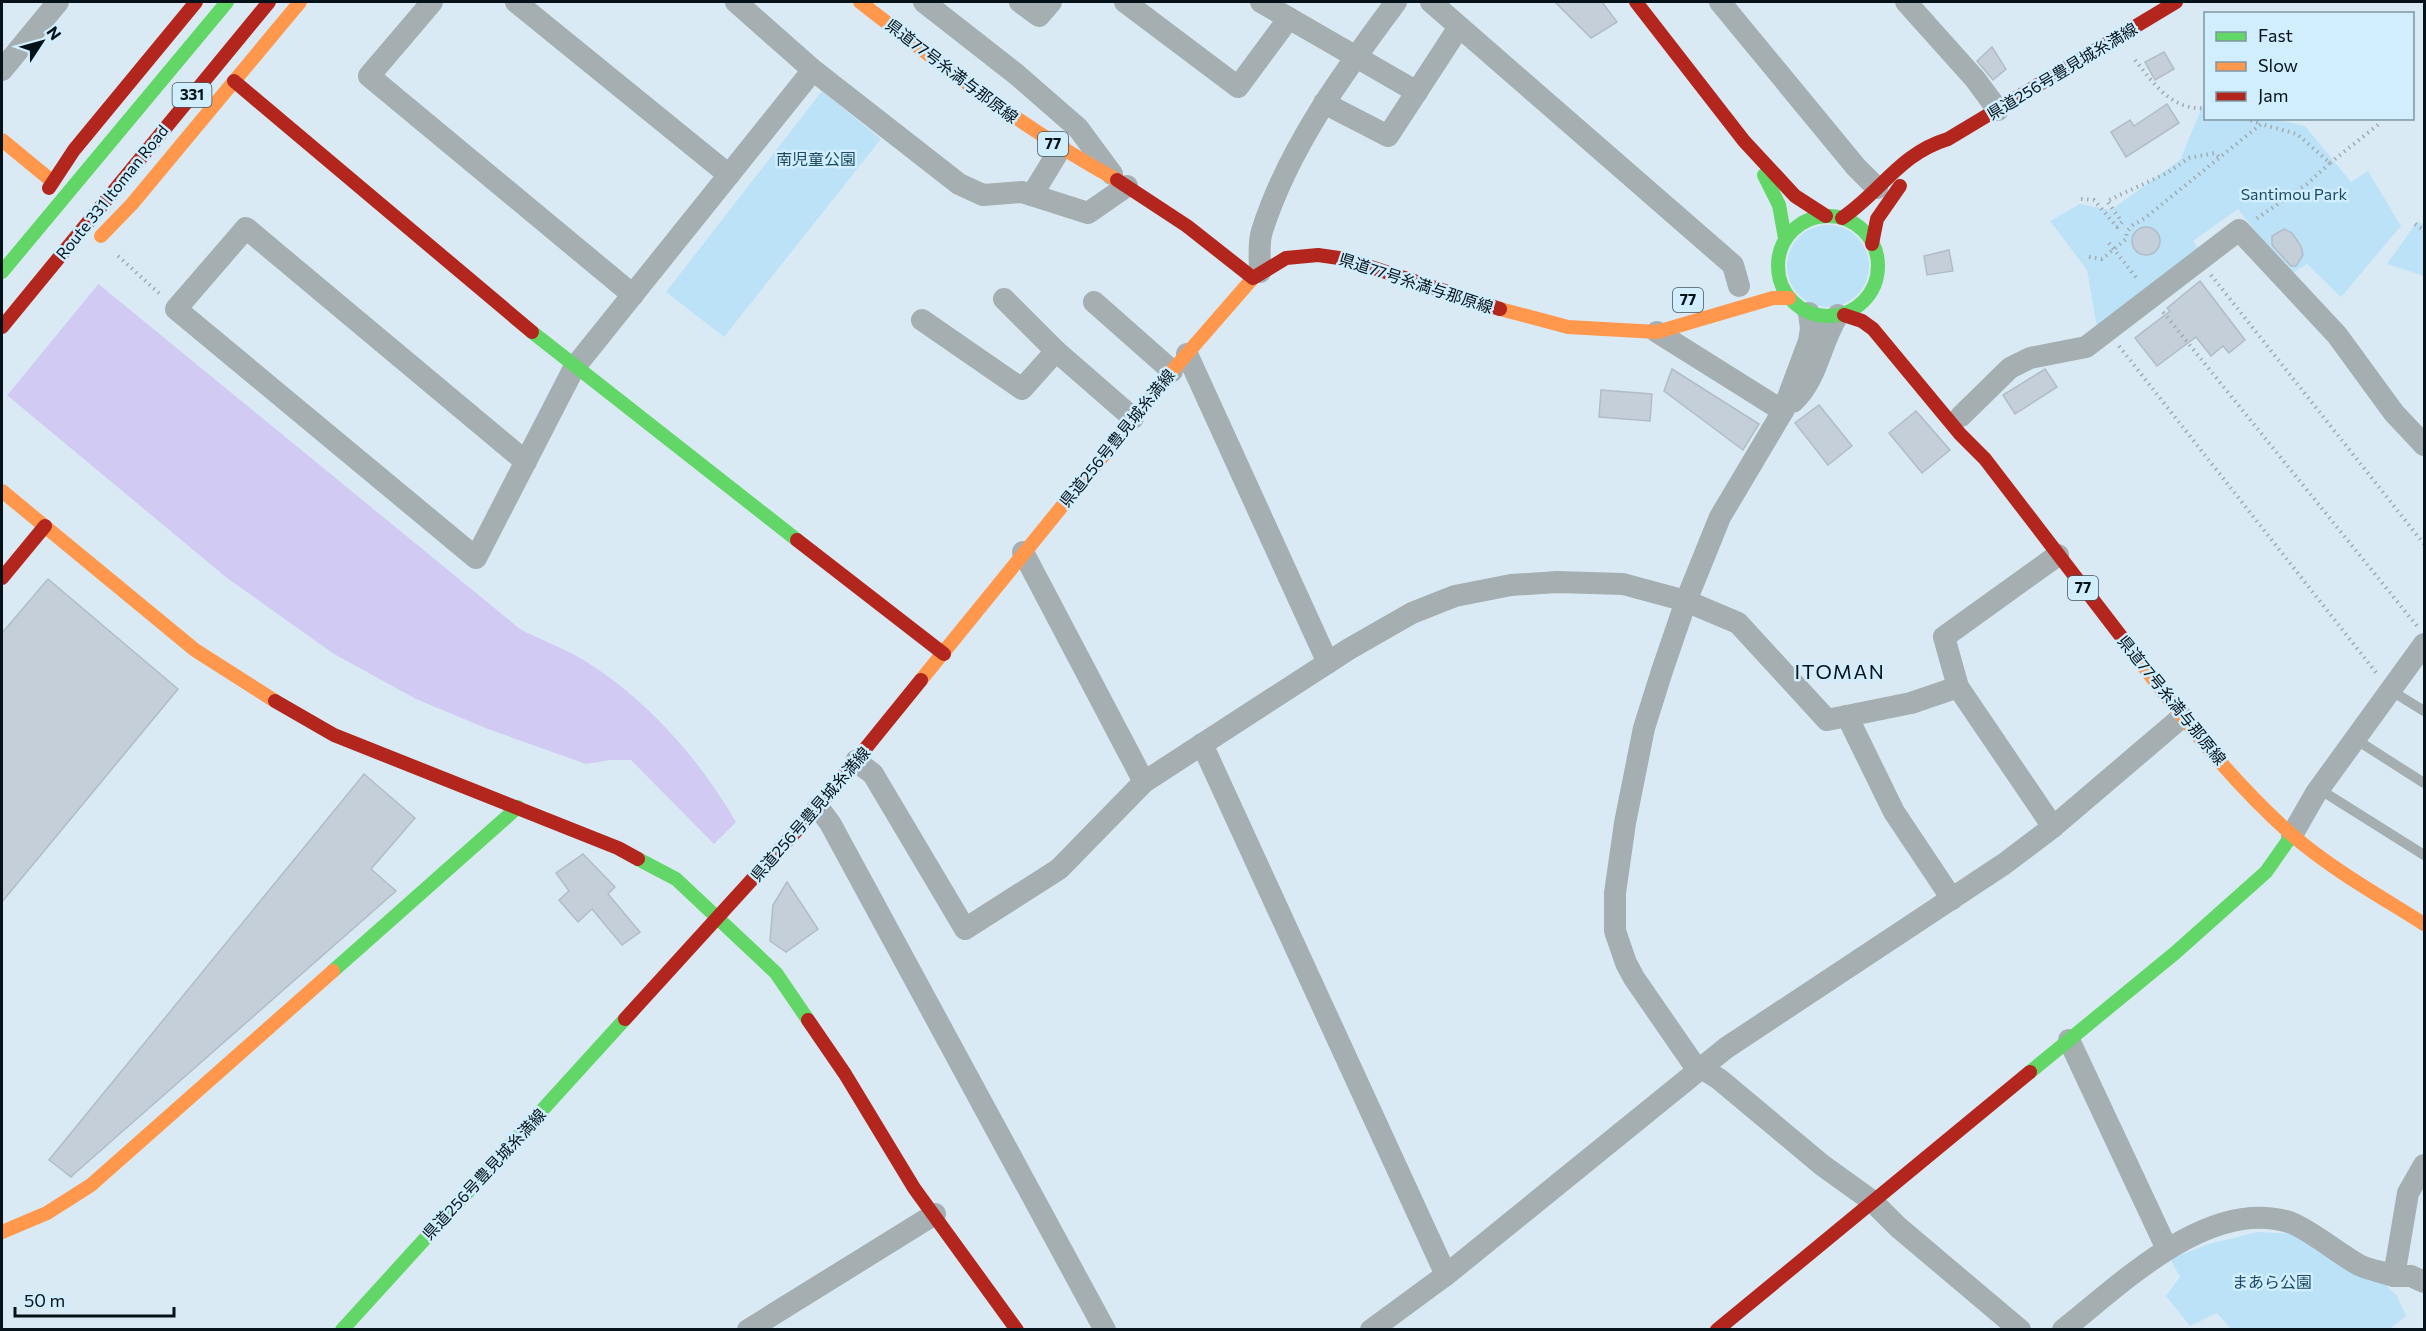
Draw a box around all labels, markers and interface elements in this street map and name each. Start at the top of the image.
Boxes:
north arrow [12,12,72,72]
legend [2204,12,2414,120]
street label: 県道77号糸満与那原線 [882,15,1022,127]
street label: 県道256号豊見城糸満線 [1983,18,2140,123]
text: N [43,22,66,43]
text: Fast [2258,24,2293,46]
text: Slow [2258,54,2298,76]
road number: 331 [172,83,212,107]
text: Jam [2258,84,2288,106]
street label: Route 331 Itoman Road [52,121,172,263]
road number: 77 [1038,132,1068,156]
park label: 南児童公園 [776,149,856,168]
park label: Santimou Park [2241,184,2348,203]
street label: 県道77号糸満与那原線 [1337,249,1496,316]
road number: 77 [1673,288,1703,312]
street label: 県道256号豊見城糸満線 [1055,365,1178,510]
road number: 77 [2068,576,2098,600]
street label: 県道77号糸満与那原線 [2114,631,2230,768]
district label: ITOMAN [1795,659,1885,683]
street label: 県道256号豊見城糸満線 [746,743,873,885]
street label: 県道256号豊見城糸満線 [418,1104,549,1243]
park label: まあら公園 [2232,1272,2312,1291]
scale bar [15,1280,174,1318]
text: 50 m [24,1289,65,1311]

